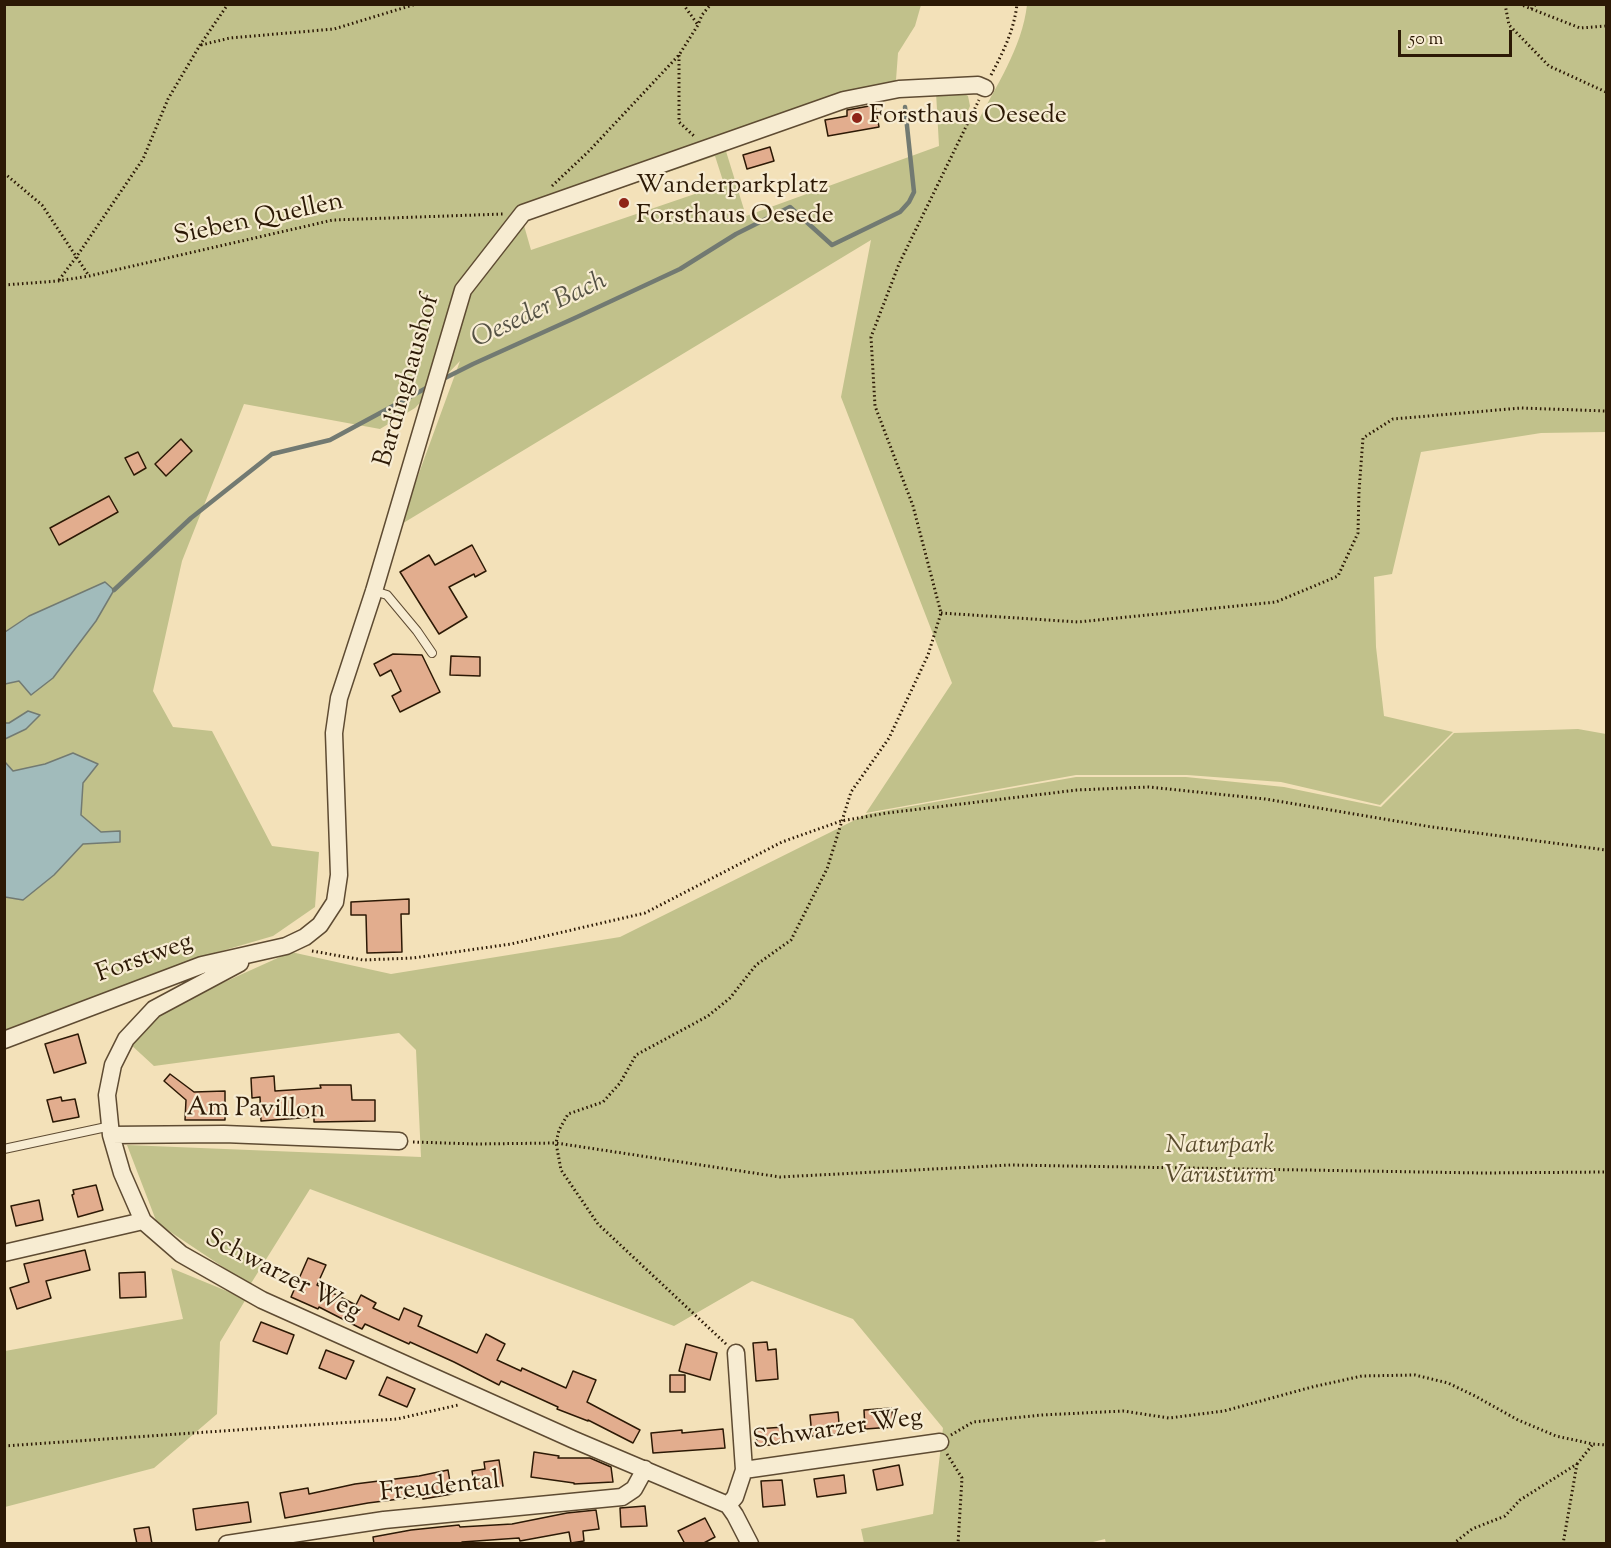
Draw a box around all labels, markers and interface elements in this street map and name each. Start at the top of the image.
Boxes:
scale bar [1401,18,1515,56]
text: 50 m [1409,27,1443,53]
place label: Forsthaus Oesede [869,102,1067,134]
marker: Forsthaus Oesede [850,111,864,125]
place label: Wanderparkplatz Forsthaus Oesede [636,172,834,234]
street label: Sieben Quellen [171,188,347,254]
marker: Wanderparkplatz Forsthaus Oesede [617,196,631,210]
water label: Oeseder Bach [467,267,613,357]
street label: Bardinghaushof [369,291,449,471]
street label: Forstweg [92,928,198,992]
street label: Am Pavillon [186,1094,326,1128]
park label: Naturpark Varusturm [1165,1132,1275,1194]
street label: Schwarzer Weg [199,1224,365,1330]
street label: Schwarzer Weg [751,1404,925,1458]
street label: Freudental [378,1467,502,1511]

